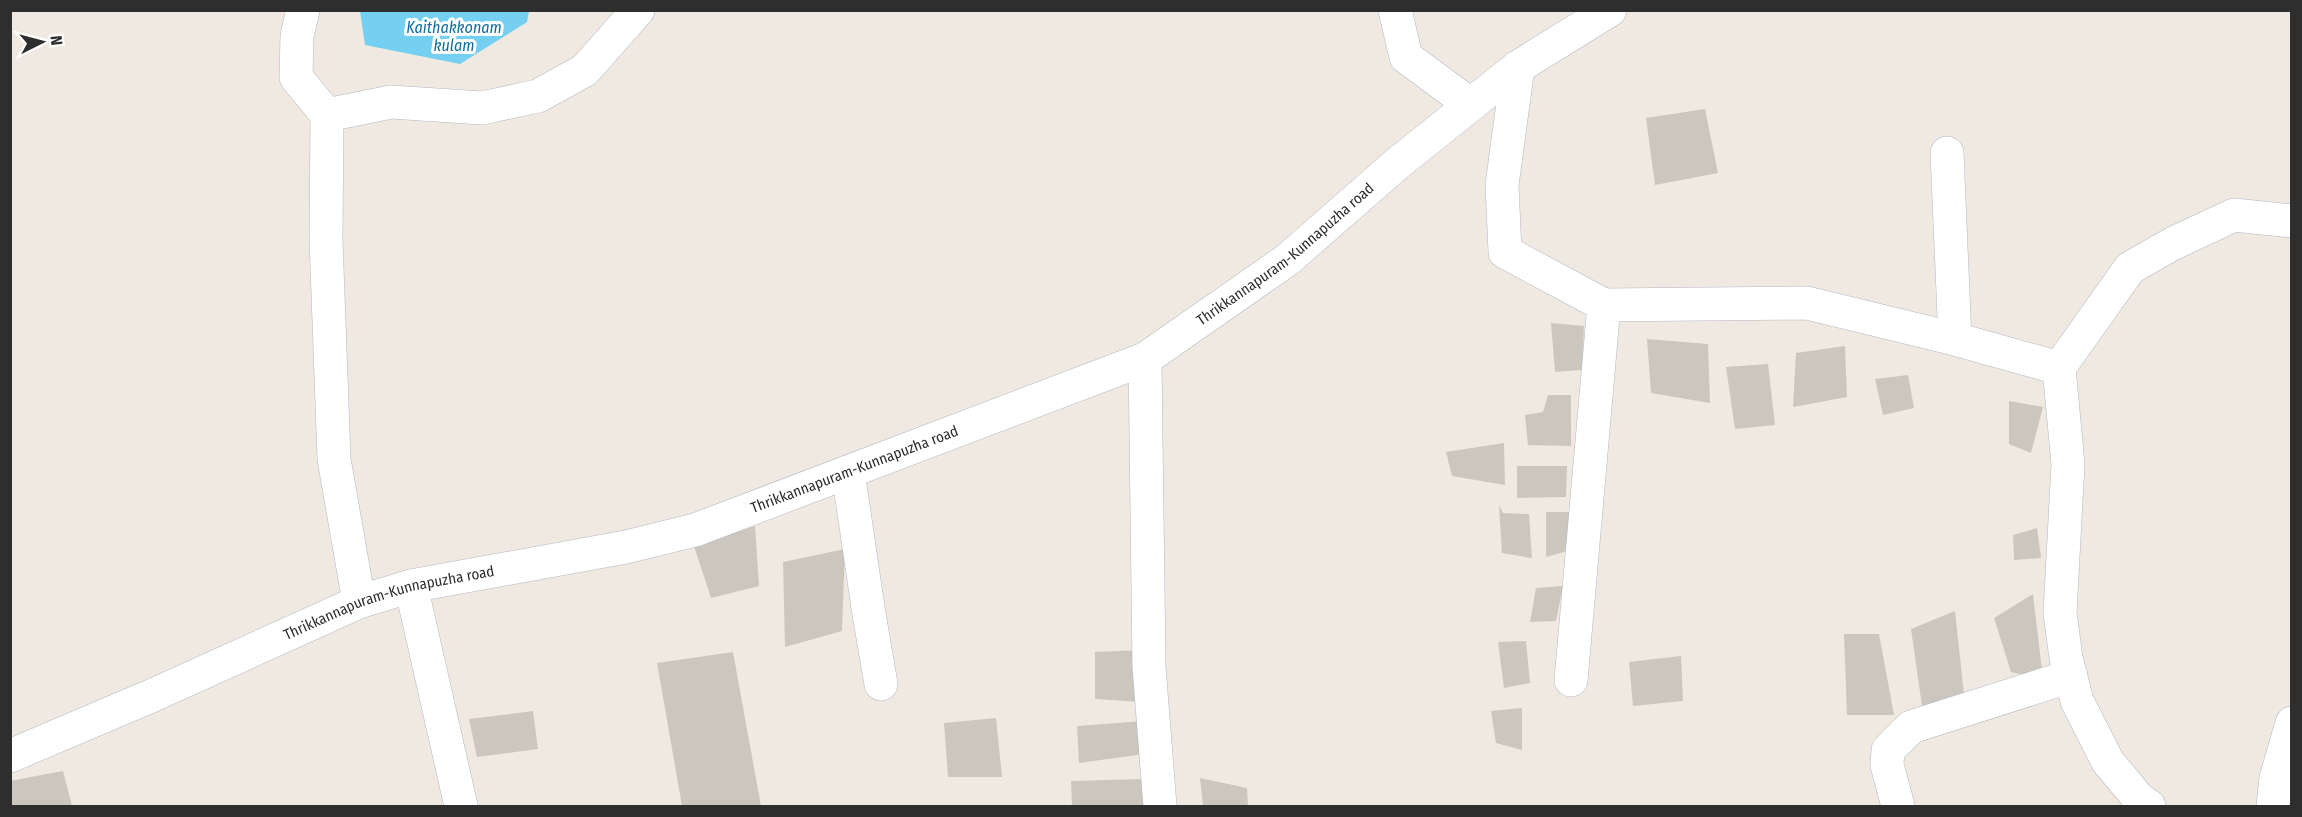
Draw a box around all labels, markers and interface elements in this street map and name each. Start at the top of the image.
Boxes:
north arrow [12,12,72,72]
water label: Kaithakkonam kulam [406,18,502,55]
text: N [46,35,66,46]
street label: Thrikkannapuram-Kunnapuzha road [1193,179,1378,329]
street label: Thrikkannapuram-Kunnapuzha road [748,422,961,517]
street label: Thrikkannapuram-Kunnapuzha road [281,562,496,644]

